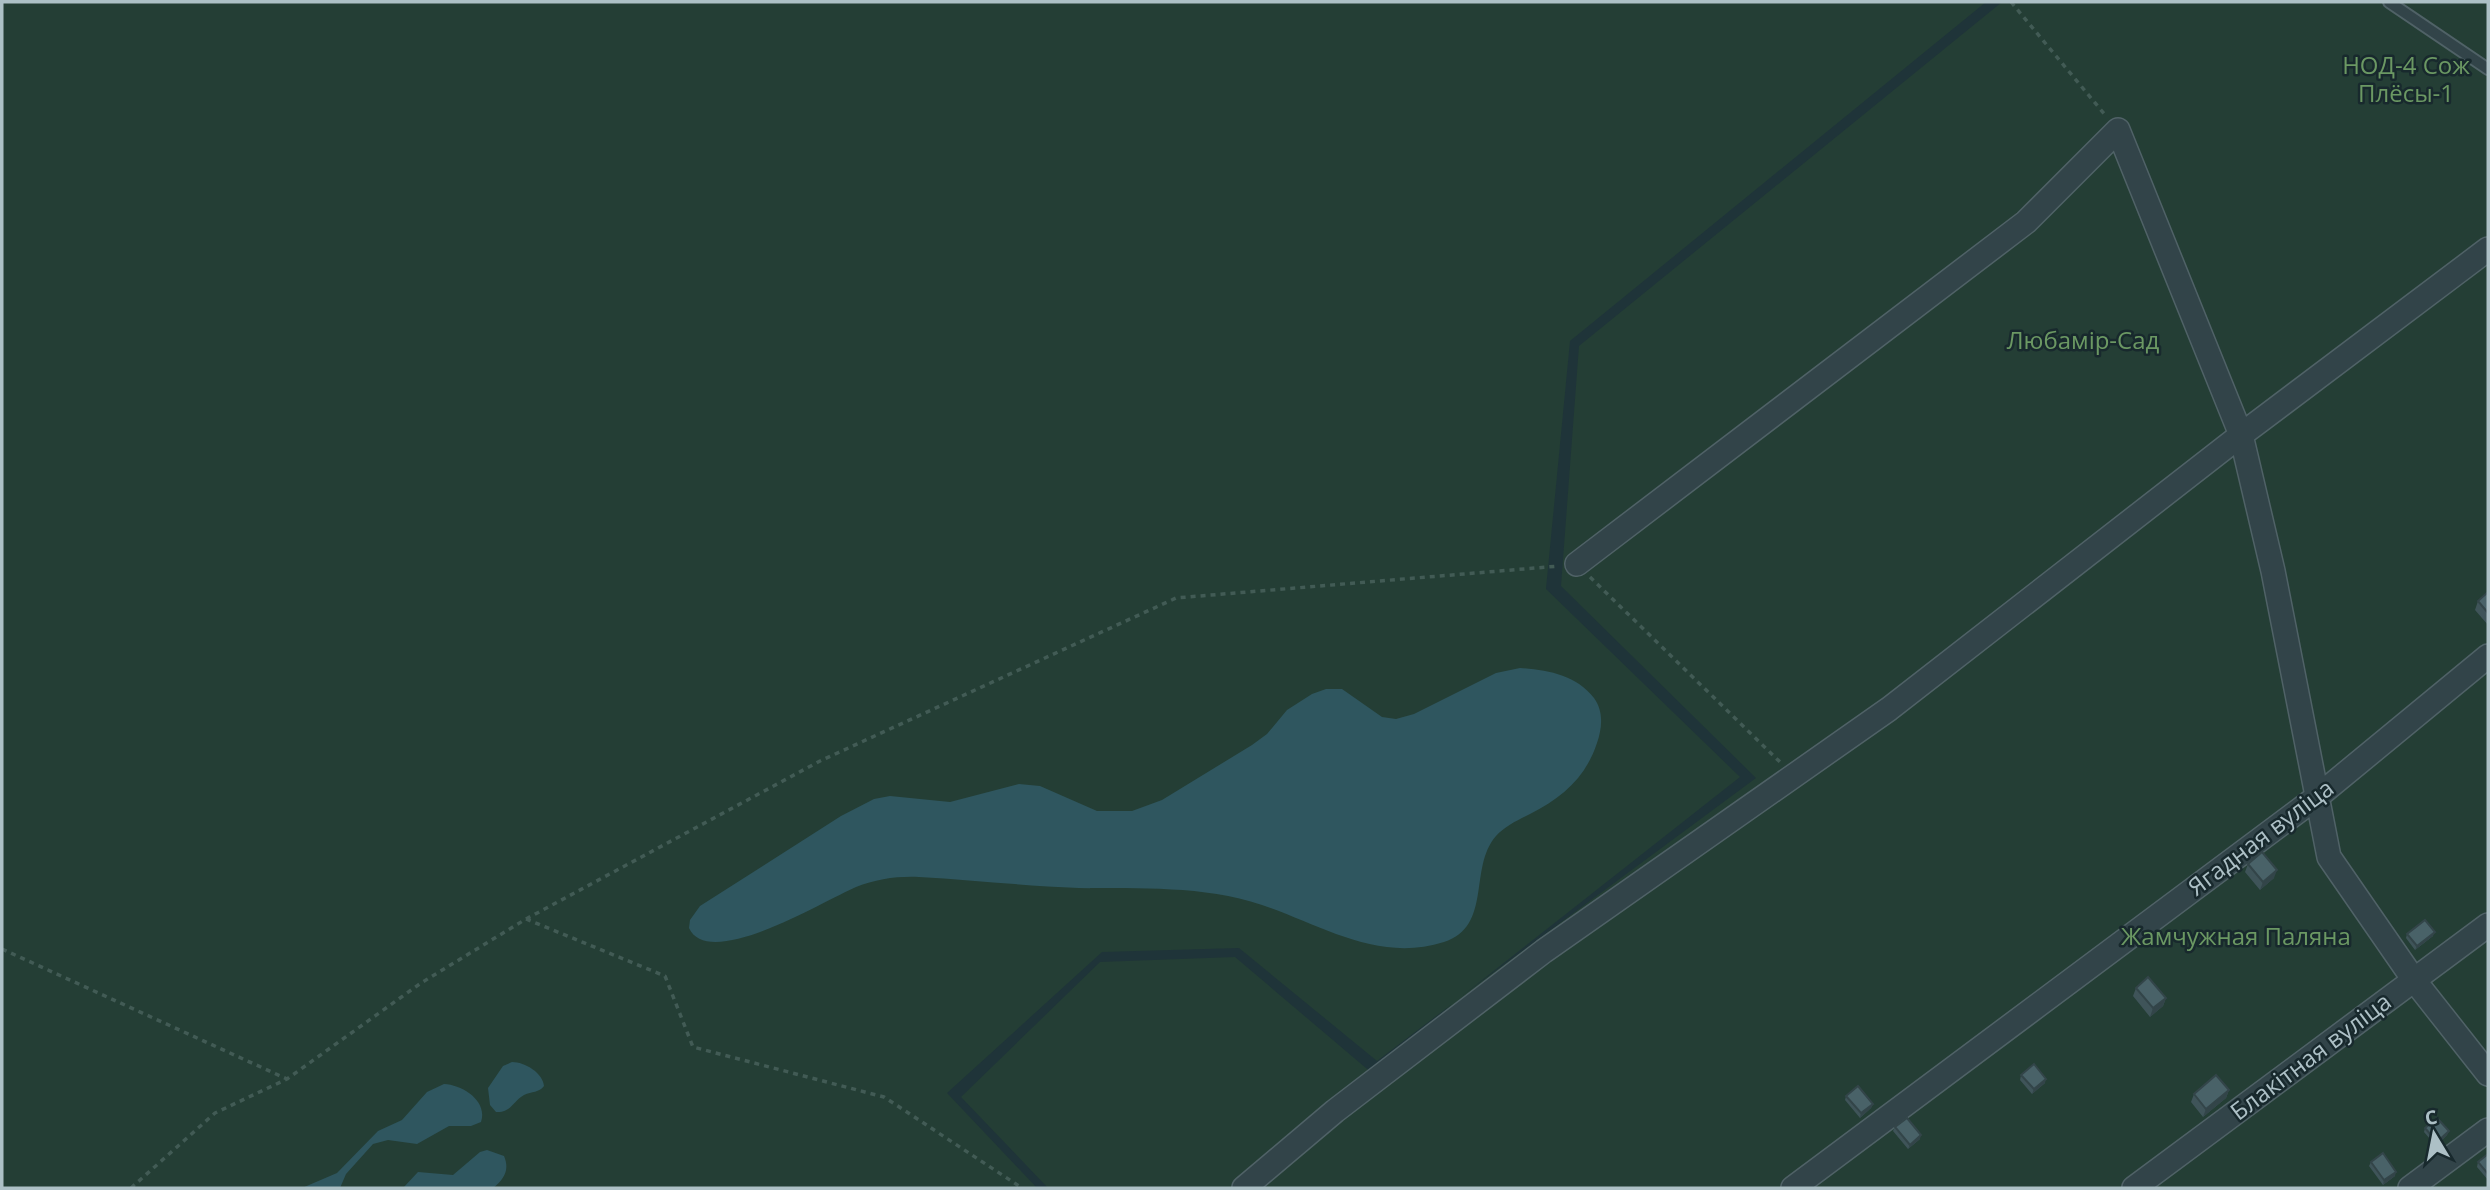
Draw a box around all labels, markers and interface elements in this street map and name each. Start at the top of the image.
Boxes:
park label: НОД-4 Сож Плёсы-1 [2342,48,2470,109]
park label: Любамір-Сад [2007,323,2160,356]
street label: Ягадная вуліца [2180,771,2340,903]
park label: Жамчужная Паляна [2121,919,2351,952]
street label: Блакітная вуліца [2223,984,2397,1127]
north arrow [2399,1099,2469,1169]
text: С [2423,1103,2439,1131]

